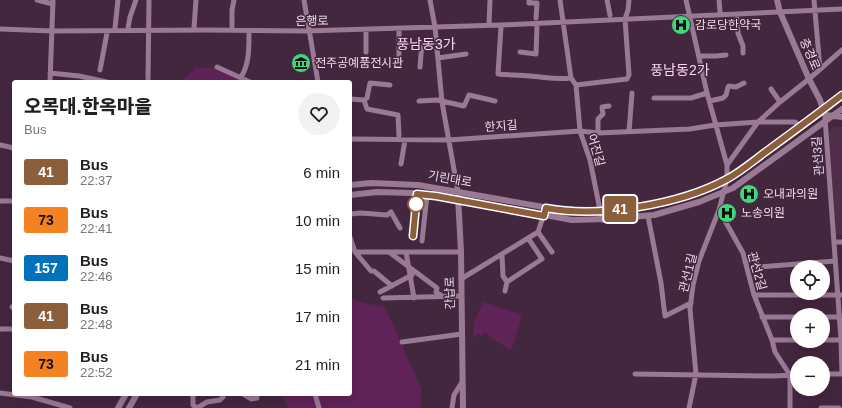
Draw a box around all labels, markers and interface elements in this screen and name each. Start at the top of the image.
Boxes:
street label: 은행로 [295,14,329,28]
hospital icon: 감로당한약국 [670,14,692,36]
place label: 감로당한약국 [695,18,761,32]
district label: 풍남동3가 [396,36,456,52]
street label: 충경로 [797,36,823,72]
museum icon: 전주공예품전시관 [290,52,312,74]
place label: 전주공예품전시관 [315,56,403,70]
district label: 풍남동2가 [650,62,710,78]
button: heart [298,93,340,135]
text: 오목대.한옥마을 [24,96,152,117]
street label: 한지길 [484,118,518,134]
text: Bus [24,122,46,137]
street label: 어진길 [585,132,607,168]
street label: 관선3길 [810,136,826,176]
text: Bus [80,156,108,173]
text: 41 [38,164,54,180]
text: 6 min [303,164,340,181]
street label: 기린대로 [427,168,473,190]
text: 22:37 [80,173,113,188]
hospital icon: 오내과의원 [738,183,760,205]
place label: 오내과의원 [763,187,818,201]
unlabelled marker [407,195,425,213]
line badge: 41 [602,196,638,222]
text: 41 [612,201,628,217]
hospital icon: 노송의원 [716,202,738,224]
text: Bus [80,204,108,221]
place label: 노송의원 [741,206,785,220]
text: 73 [38,212,54,228]
text: 10 min [295,212,340,229]
text: 22:41 [80,221,113,236]
street label: 관선2길 [745,250,769,292]
text: Bus [80,252,108,269]
street label: 관선1길 [676,252,700,294]
text: 157 [34,260,58,276]
text: 15 min [295,260,340,277]
map controls [790,260,830,396]
button: locate [790,260,830,300]
text: 22:46 [80,269,113,284]
street label: 간납로 [443,276,457,310]
text: Bus [80,300,108,317]
text: 41 [38,308,54,324]
text: 17 min [295,308,340,325]
button: + [790,308,830,348]
text: 22:48 [80,317,113,332]
text: Bus [80,348,108,365]
text: 73 [38,356,54,372]
text: 21 min [295,356,340,373]
button: − [790,356,830,396]
text: 22:52 [80,365,113,380]

